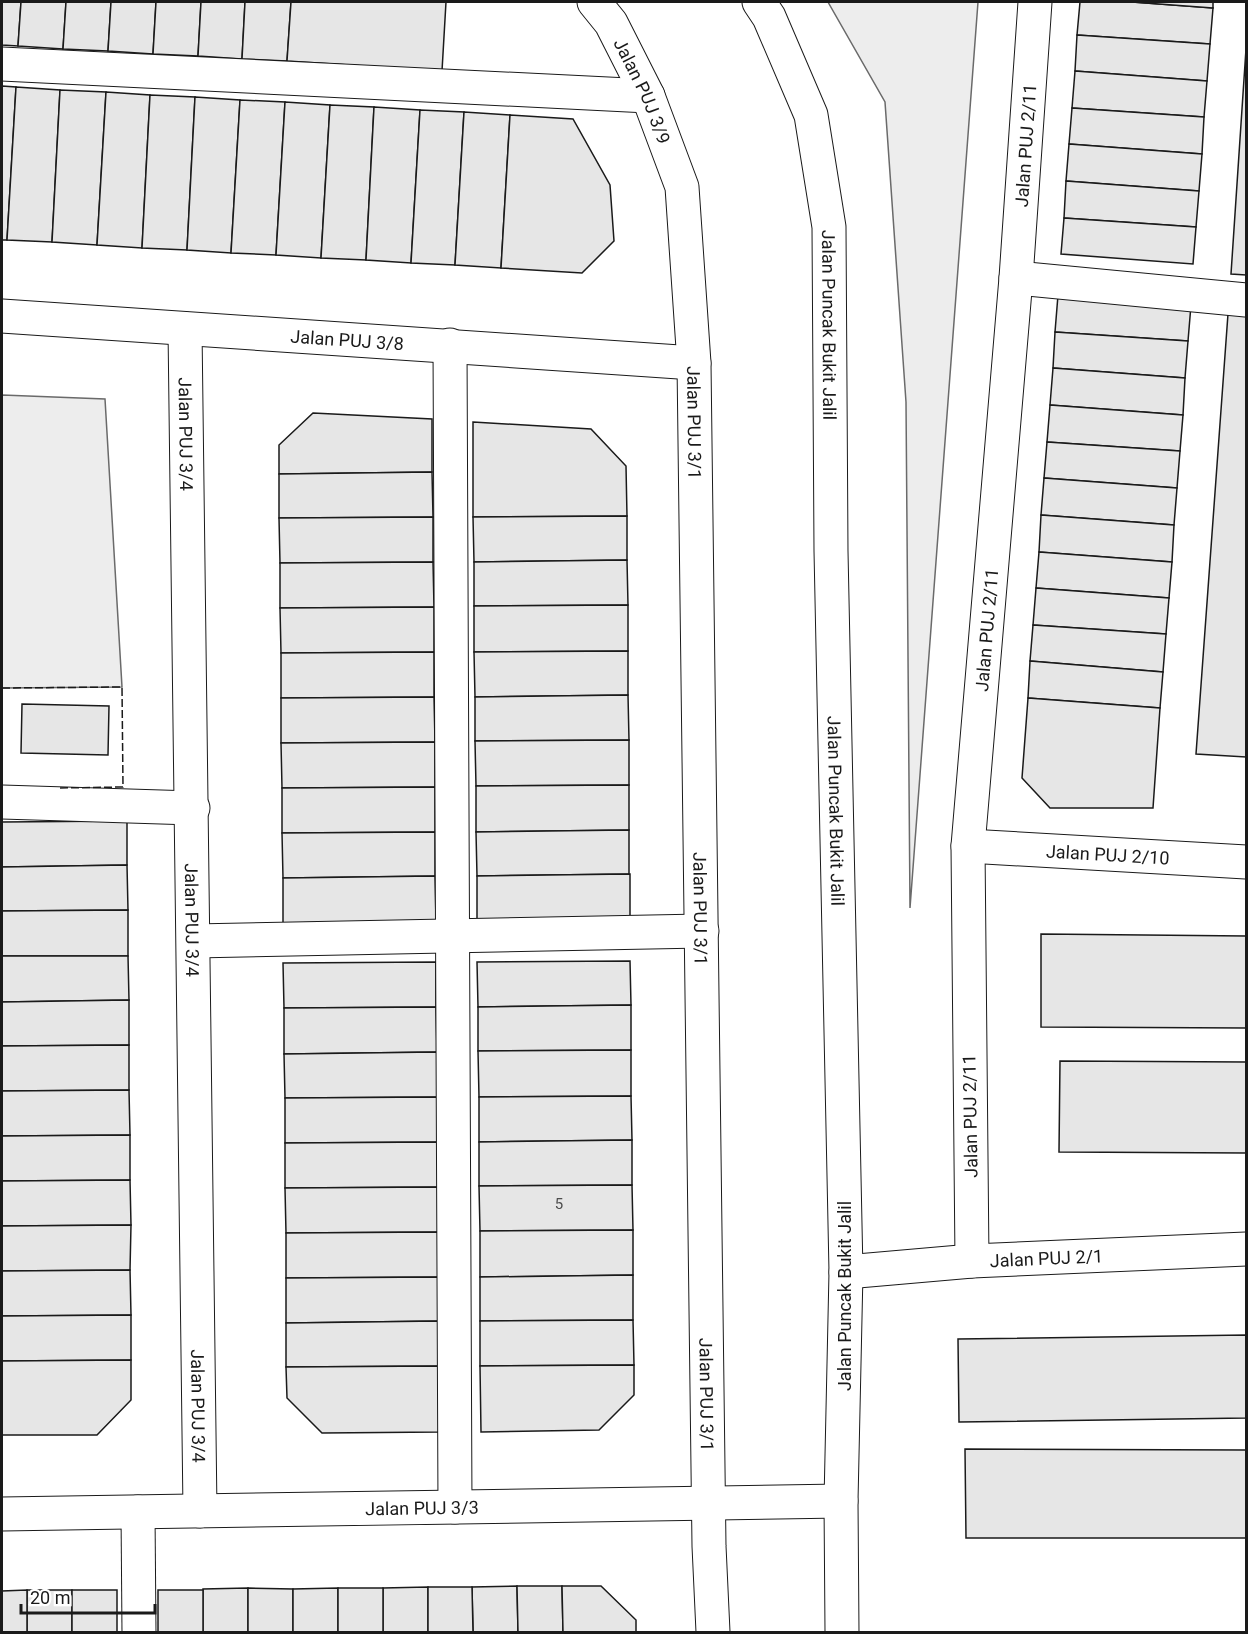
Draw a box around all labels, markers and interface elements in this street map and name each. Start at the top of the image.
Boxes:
street label: Jalan PUJ 3/9 [610,35,675,146]
street label: Jalan PUJ 2/11 [1010,83,1040,208]
street label: Jalan Puncak Bukit Jalil [819,230,841,420]
street label: Jalan PUJ 3/8 [290,325,405,354]
street label: Jalan PUJ 3/1 [684,366,706,479]
street label: Jalan PUJ 3/4 [175,377,198,491]
street label: Jalan PUJ 2/11 [971,567,1002,692]
street label: Jalan Puncak Bukit Jalil [824,715,849,906]
street label: Jalan PUJ 2/10 [1045,840,1170,868]
street label: Jalan PUJ 3/1 [690,852,712,965]
street label: Jalan PUJ 3/4 [181,863,204,977]
street label: Jalan PUJ 2/11 [958,1054,982,1178]
house number: 5 [555,1195,563,1213]
street label: Jalan Puncak Bukit Jalil [834,1201,855,1391]
street label: Jalan PUJ 2/1 [989,1245,1104,1271]
street label: Jalan PUJ 3/1 [696,1338,718,1451]
street label: Jalan PUJ 3/4 [187,1349,210,1463]
street label: Jalan PUJ 3/3 [365,1496,479,1519]
scale bar [21,1577,154,1615]
text: 20 m [30,1587,70,1608]

